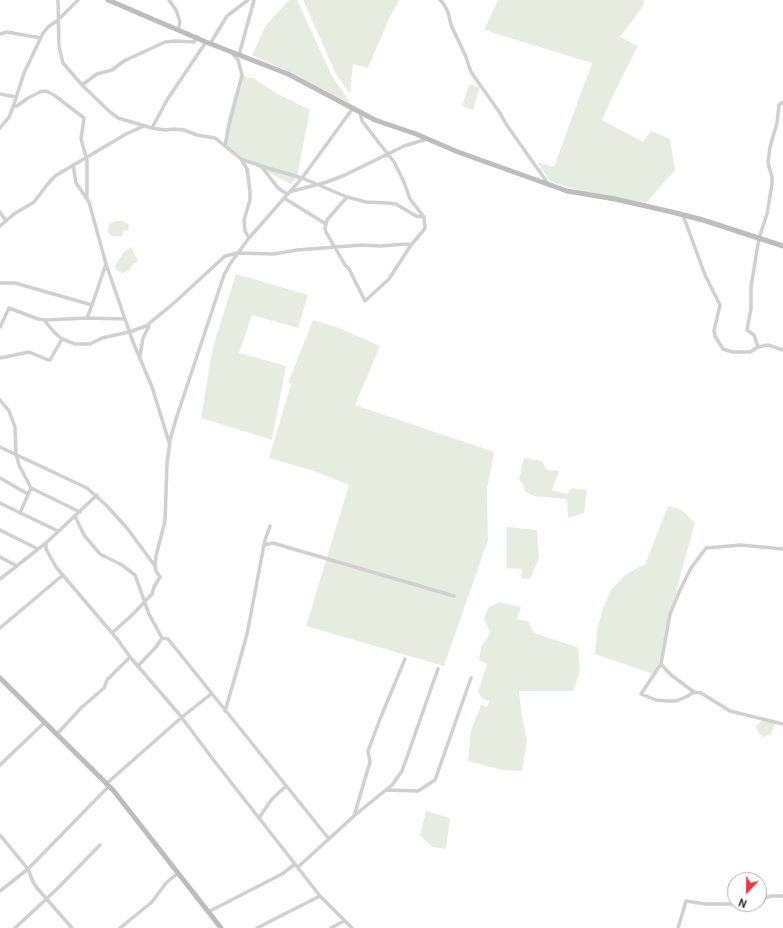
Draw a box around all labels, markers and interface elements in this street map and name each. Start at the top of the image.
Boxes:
north arrow [727,872,767,912]
text: N [737,895,749,910]

